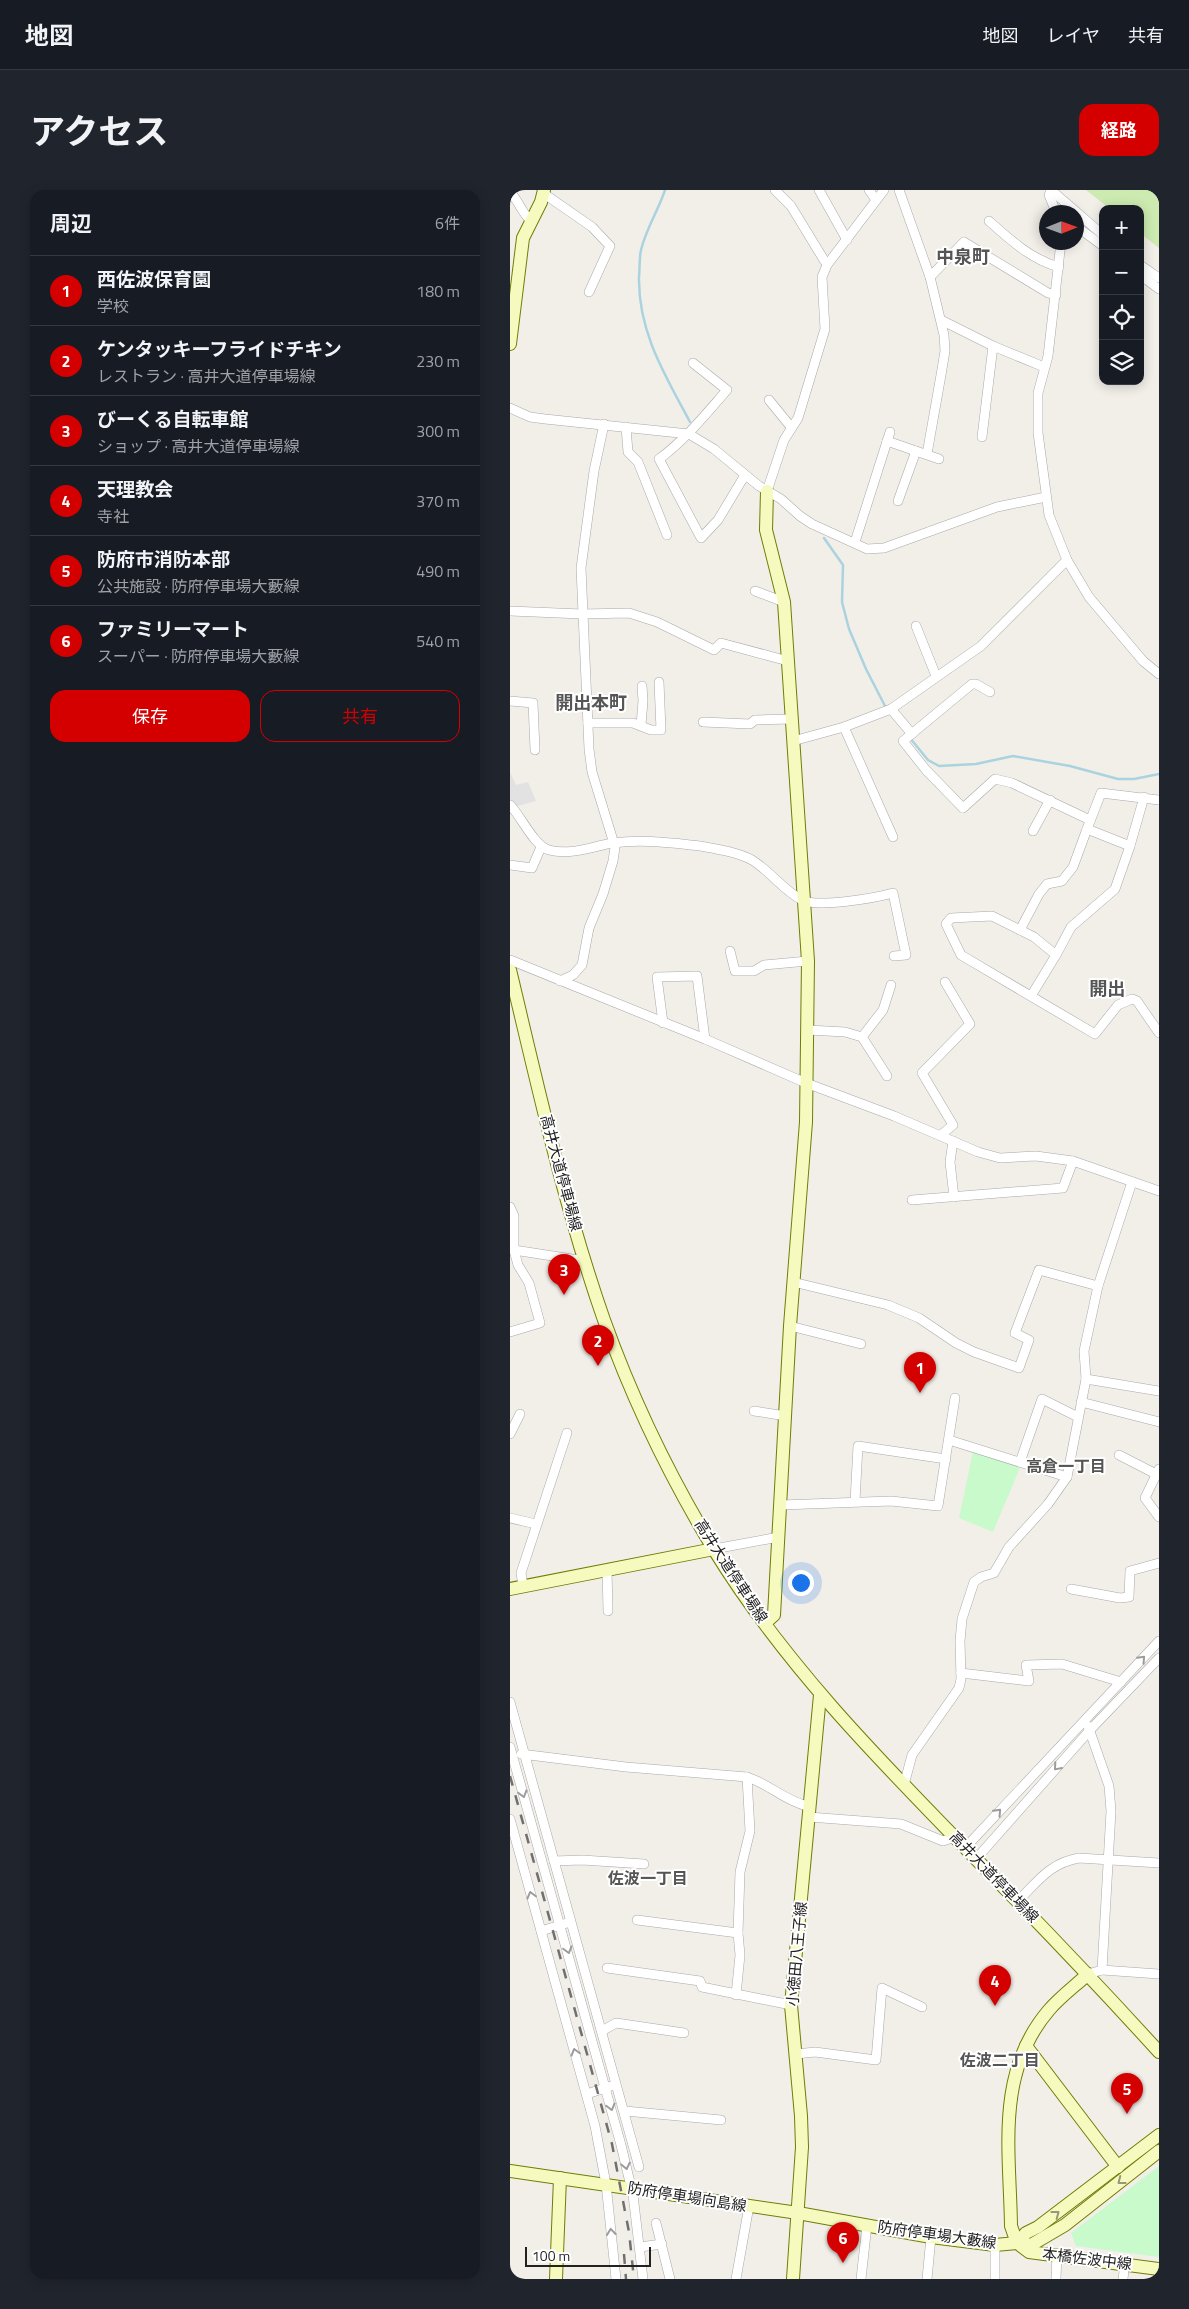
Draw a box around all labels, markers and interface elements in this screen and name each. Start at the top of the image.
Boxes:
text: 地図 [25,17,73,53]
text: 地図 [983,22,1019,49]
text: レイヤ [1047,22,1100,49]
text: 共有 [1128,22,1164,49]
text: アクセス [30,104,168,158]
button: 経路 [1079,104,1159,156]
north arrow [1039,205,1084,250]
map controls [1099,205,1144,385]
button: + [1099,205,1144,250]
text: 周辺 [50,207,92,239]
text: 6件 [435,211,460,235]
district label: 中泉町 [936,243,990,270]
button: − [1099,250,1144,295]
text: 西佐波保育園 [97,264,211,293]
text: 1 [62,279,70,303]
text: 180 m [416,279,460,303]
text: 学校 [97,294,129,318]
button: locate [1099,295,1144,340]
text: ケンタッキーフライドチキン [97,334,342,363]
button: layers [1099,340,1144,385]
text: 2 [62,349,70,373]
text: 230 m [416,349,460,373]
text: レストラン · 高井大道停車場線 [97,364,316,388]
text: びーくる自転車館 [97,404,249,433]
text: 3 [62,419,70,443]
text: 300 m [416,419,460,443]
text: ショップ · 高井大道停車場線 [97,434,300,458]
text: 天理教会 [97,474,173,503]
text: 4 [62,489,70,513]
text: 370 m [416,489,460,513]
text: 寺社 [97,504,129,528]
text: 防府市消防本部 [97,544,230,573]
text: 5 [62,559,70,583]
text: 490 m [416,559,460,583]
text: 公共施設 · 防府停車場大藪線 [97,574,300,598]
text: ファミリーマート [97,614,249,643]
text: 6 [62,629,70,653]
text: 540 m [416,629,460,653]
text: スーパー · 防府停車場大藪線 [97,644,299,668]
district label: 開出本町 [555,689,627,716]
button: 保存 [50,690,250,742]
button: 共有 [260,690,460,742]
district label: 開出 [1089,975,1125,1002]
street label: 高井大道停車場線 [535,1112,588,1234]
pin: 3 [548,1254,580,1295]
pin: 2 [582,1325,614,1366]
pin: 1 [904,1352,936,1393]
district label: 高倉一丁目 [1026,1454,1106,1478]
street label: 高井大道停車場線 [689,1514,774,1627]
your location [788,1570,814,1596]
one-way arrow [1136,1656,1145,1665]
one-way arrow [1054,1761,1063,1770]
one-way arrow [518,1789,528,1797]
one-way arrow [992,1809,1001,1818]
street label: 高井大道停車場線 [944,1825,1044,1928]
district label: 佐波一丁目 [607,1866,688,1890]
one-way arrow [526,1891,537,1900]
street label: 小徳田八王子線 [780,1901,813,2007]
one-way arrow [562,1945,573,1954]
pin: 4 [979,1965,1011,2006]
one-way arrow [570,2047,581,2056]
district label: 佐波二丁目 [959,2048,1040,2072]
pin: 5 [1111,2073,1143,2114]
one-way arrow [605,2102,615,2110]
one-way arrow [620,2162,631,2171]
one-way arrow [1118,2175,1127,2183]
street label: 防府停車場向島線 [626,2176,748,2217]
one-way arrow [1050,2211,1059,2219]
street label: 防府停車場大藪線 [876,2215,998,2254]
pin: 6 [827,2222,859,2263]
one-way arrow [606,2227,617,2235]
street label: 本橋佐波中線 [1041,2242,1133,2275]
scale bar [525,2244,651,2267]
text: 100 m [532,2245,570,2266]

